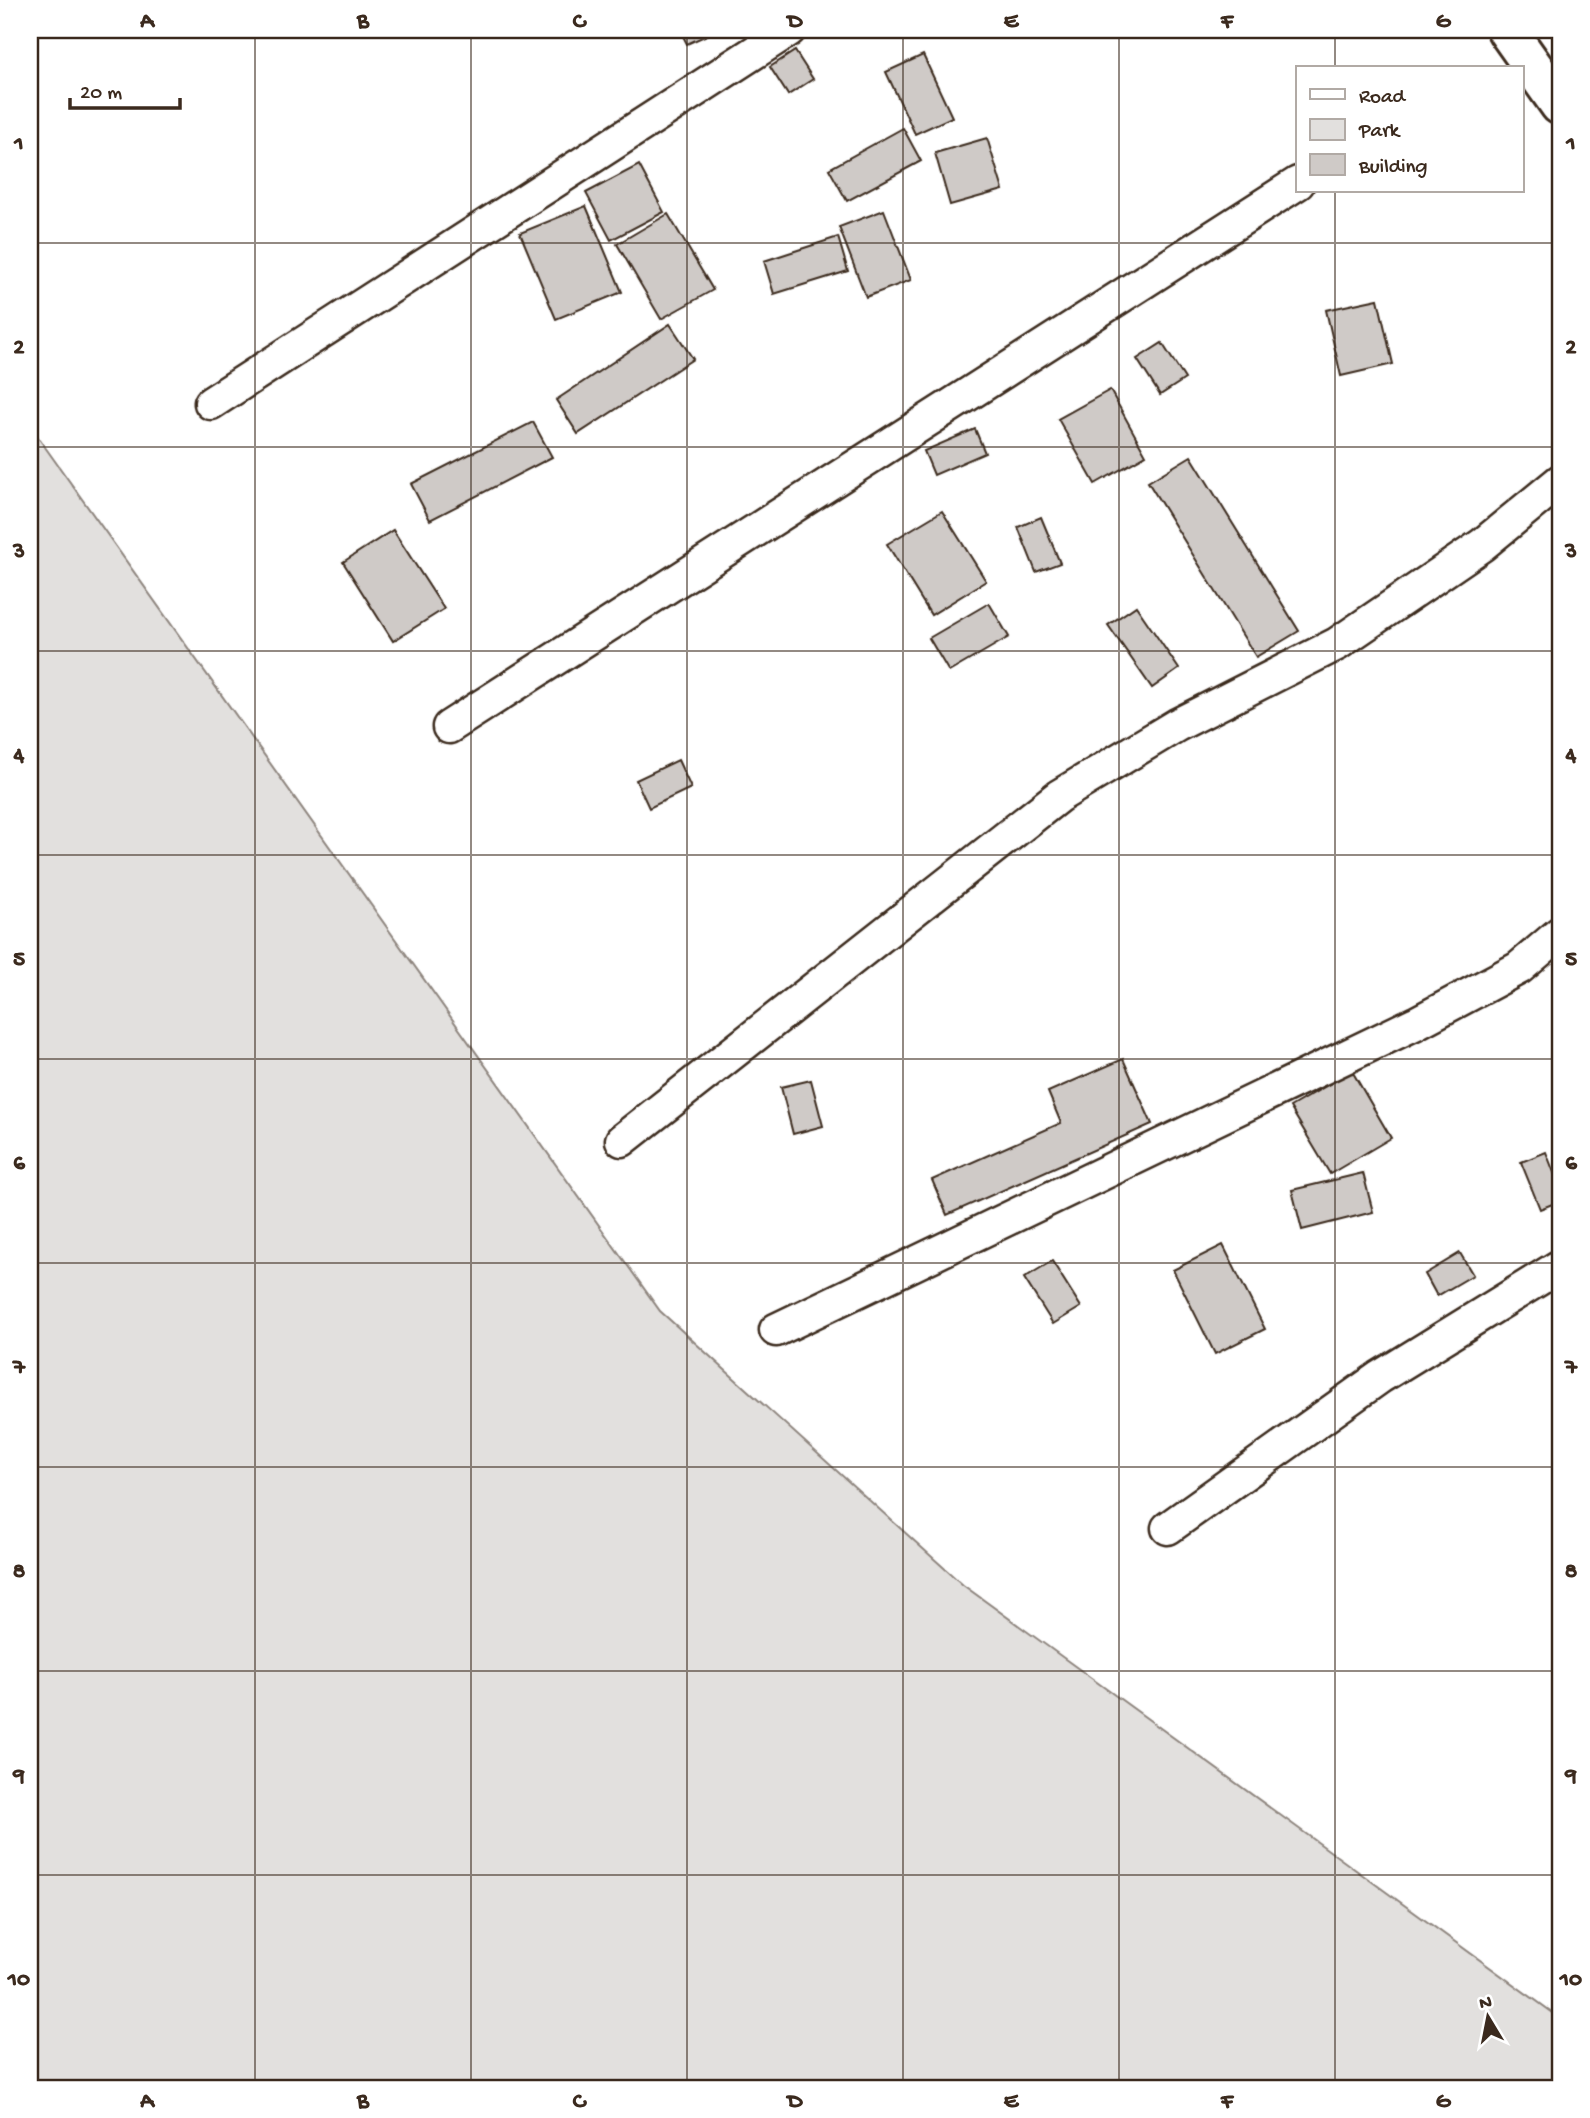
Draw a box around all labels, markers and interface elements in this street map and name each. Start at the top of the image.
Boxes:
text: A [139,9,155,36]
text: B [356,9,370,36]
text: C [573,9,588,36]
text: D [786,9,804,36]
text: E [1004,9,1020,36]
text: F [1220,9,1235,36]
text: G [1436,9,1452,36]
scale bar [70,66,180,110]
legend [1296,66,1524,192]
text: 20 m [80,82,122,107]
text: Road [1359,86,1407,111]
text: Park [1358,120,1402,145]
text: 1 [13,131,24,158]
text: 1 [1565,131,1576,158]
text: Building [1358,156,1428,181]
text: 2 [13,335,25,362]
text: 2 [1565,335,1577,362]
text: 3 [12,539,25,566]
text: 3 [1564,539,1577,566]
text: 4 [13,743,25,770]
text: 4 [1565,743,1577,770]
text: 5 [13,947,25,974]
text: 5 [1565,947,1577,974]
text: 6 [13,1151,26,1178]
text: 6 [1565,1151,1578,1178]
text: 7 [12,1355,26,1382]
text: 7 [1564,1355,1578,1382]
text: 8 [13,1559,26,1586]
text: 8 [1565,1559,1578,1586]
text: 9 [12,1763,25,1790]
text: 9 [1564,1763,1577,1790]
text: 10 [7,1967,30,1994]
text: 10 [1559,1967,1582,1994]
north arrow [1454,1982,1524,2052]
text: N [1478,1991,1494,2016]
text: A [139,2089,155,2116]
text: B [356,2089,370,2116]
text: C [573,2089,588,2116]
text: D [786,2089,804,2116]
text: E [1004,2089,1020,2116]
text: F [1220,2089,1235,2116]
text: G [1436,2089,1452,2116]

